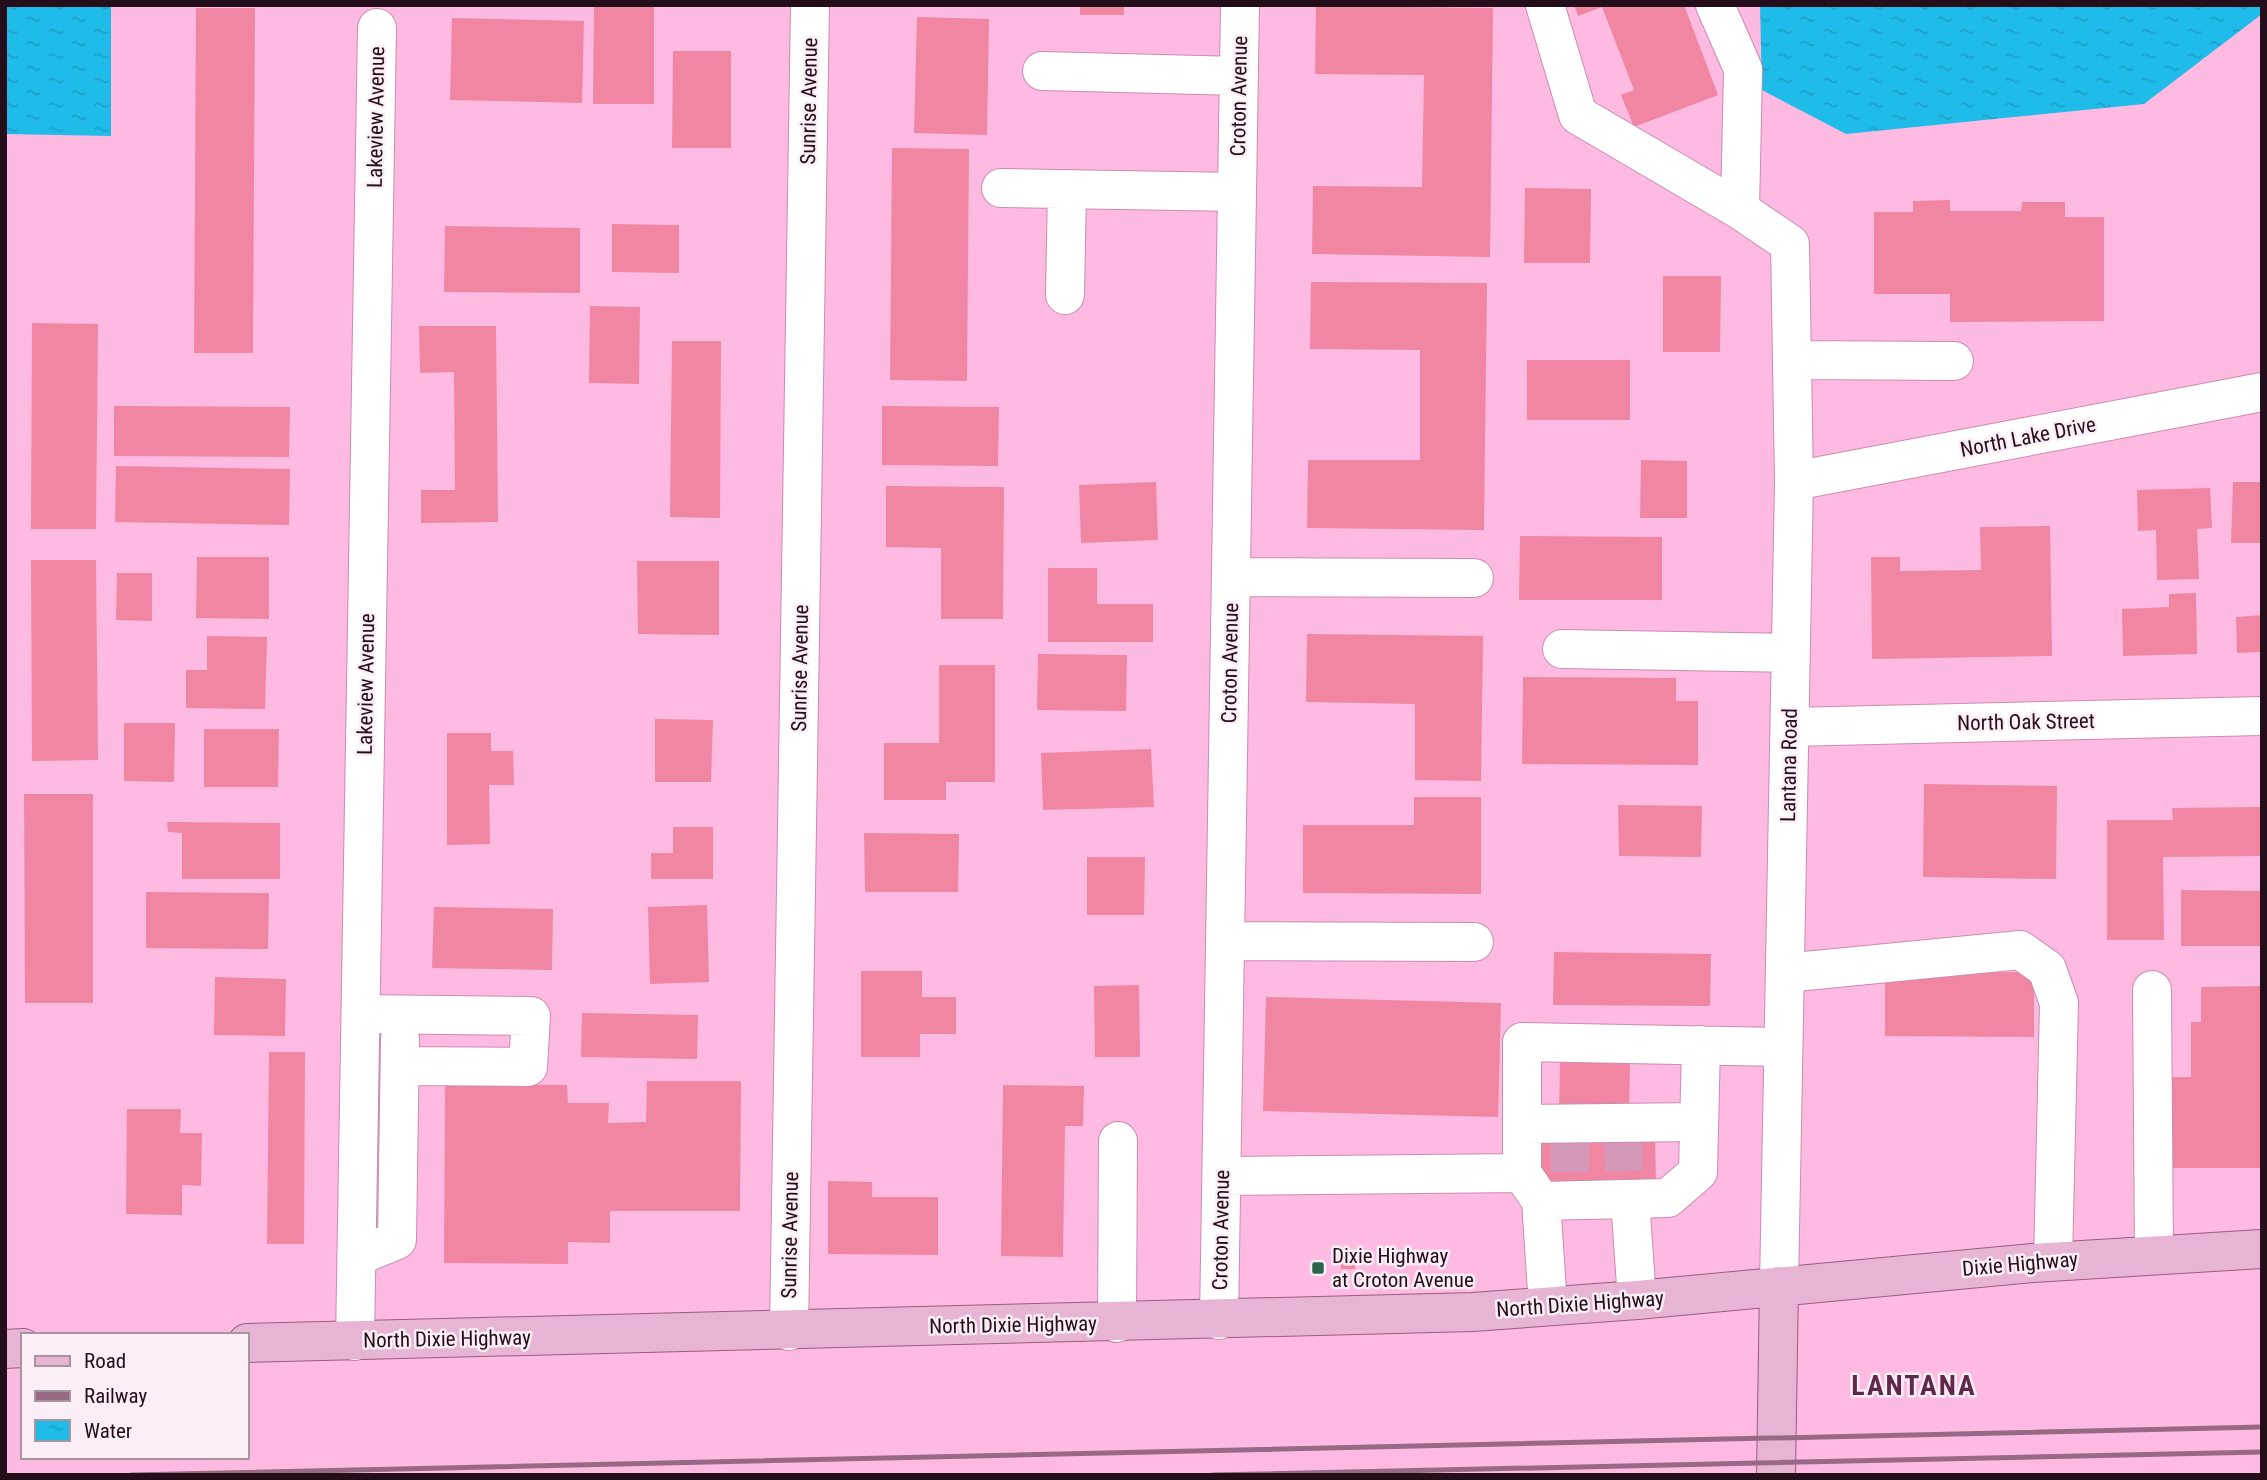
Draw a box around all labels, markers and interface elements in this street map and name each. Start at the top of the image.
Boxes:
street label: Croton Avenue [1226,35,1252,157]
street label: Sunrise Avenue [796,37,822,165]
street label: Lakeview Avenue [363,46,389,188]
street label: North Lake Drive [1958,412,2098,462]
street label: Croton Avenue [1217,602,1243,724]
street label: Sunrise Avenue [787,604,813,732]
street label: Lakeview Avenue [353,613,379,755]
street label: Lantana Road [1776,708,1802,822]
street label: North Oak Street [1957,709,2095,735]
street label: Croton Avenue [1208,1169,1234,1291]
street label: Sunrise Avenue [777,1171,803,1299]
place label: Dixie Highway at Croton Avenue [1332,1244,1474,1292]
street label: Dixie Highway [1961,1247,2079,1281]
marker: Dixie Highway at Croton Avenue [1310,1260,1326,1276]
street label: North Dixie Highway [1495,1286,1665,1322]
street label: North Dixie Highway [929,1312,1097,1338]
street label: North Dixie Highway [363,1326,531,1352]
legend [21,1333,248,1459]
text: Road [84,1349,126,1373]
district label: LANTANA [1851,1369,1977,1402]
text: Railway [84,1384,147,1408]
text: Water [84,1419,132,1443]

